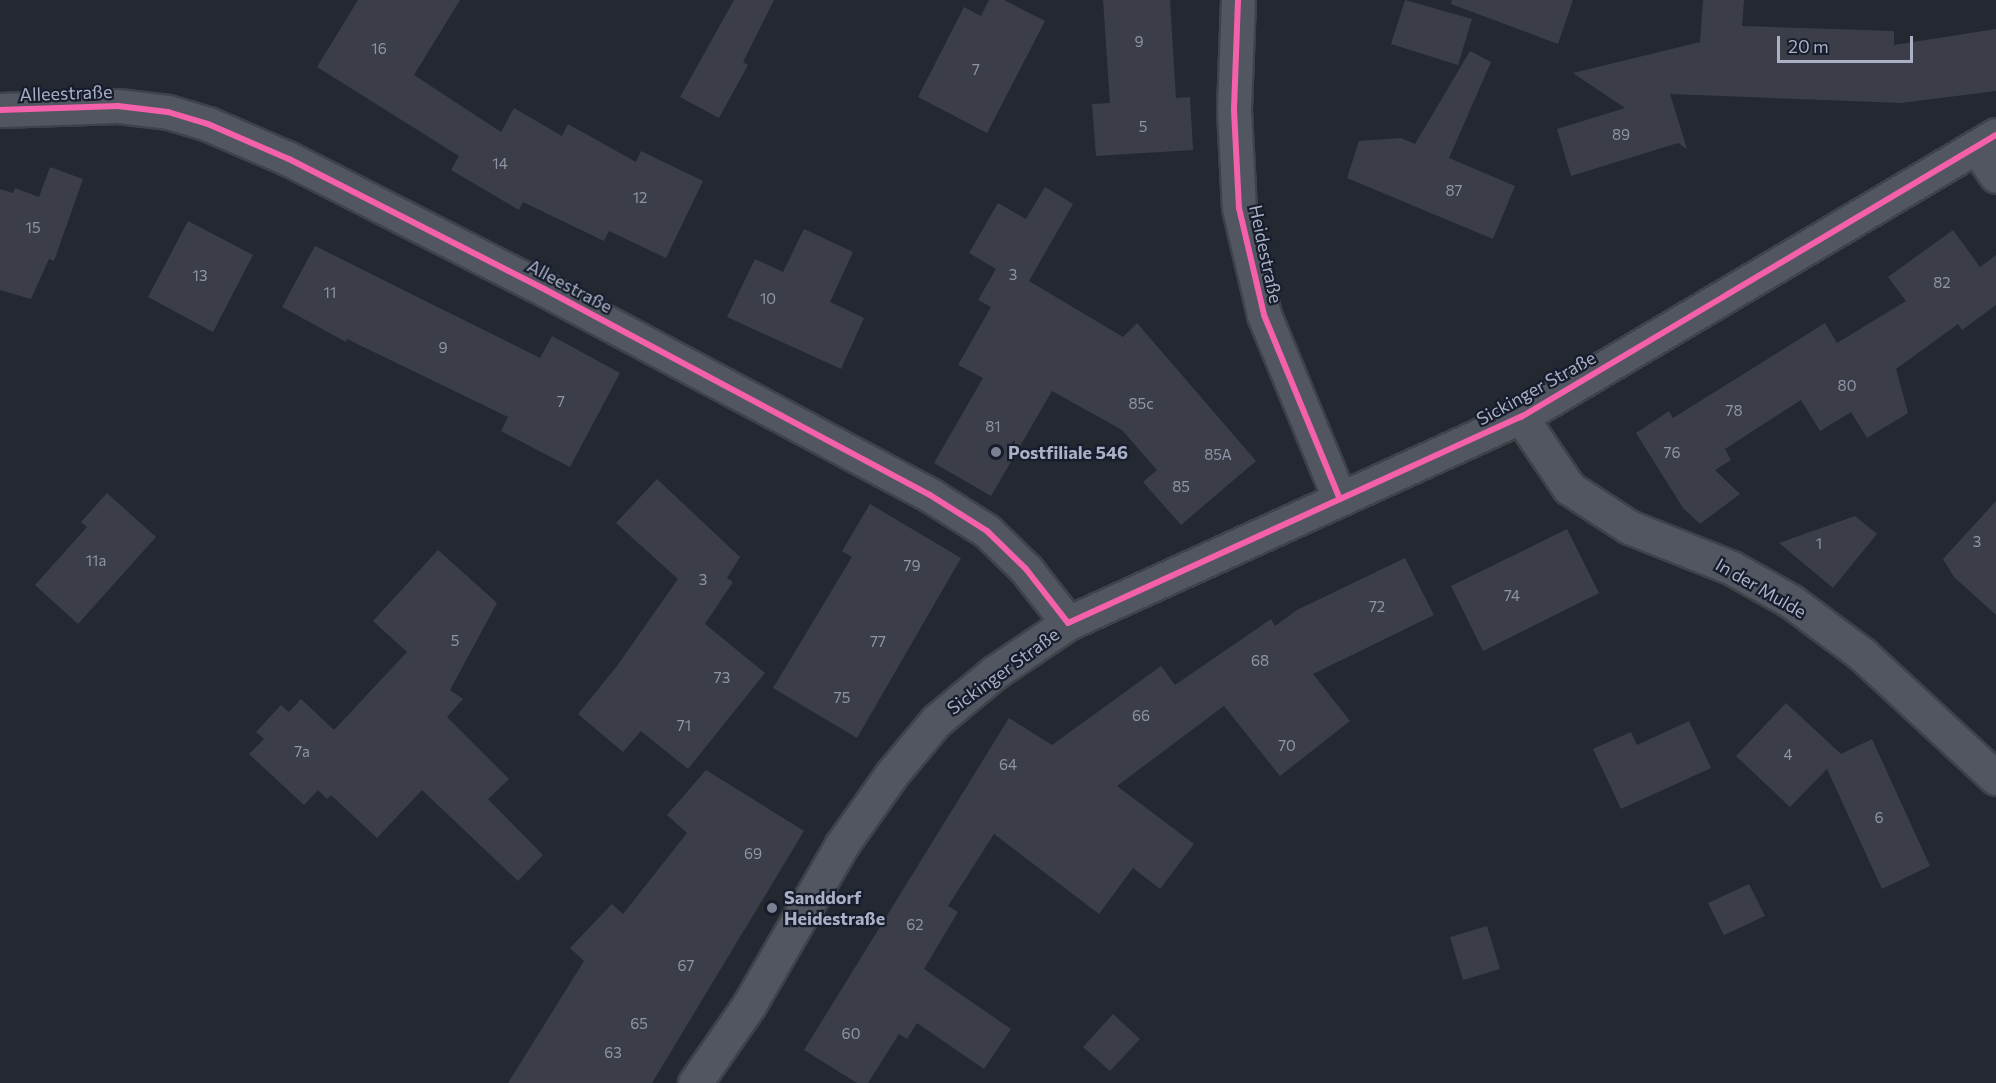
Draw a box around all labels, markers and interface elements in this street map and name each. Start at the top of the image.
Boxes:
scale bar [1780,24,1916,62]
house number: 9 [1134,33,1144,51]
text: 20 m [1788,35,1829,57]
house number: 16 [371,40,387,58]
house number: 7 [972,61,980,79]
street label: Alleestraße [19,81,113,105]
house number: 5 [1139,118,1147,136]
house number: 89 [1612,126,1630,144]
house number: 14 [492,155,508,173]
house number: 87 [1446,182,1462,200]
house number: 12 [633,189,647,207]
street label: Heidestraße [1245,203,1287,305]
house number: 15 [25,219,41,237]
street label: Alleestraße [524,255,616,317]
house number: 3 [1009,266,1017,284]
house number: 13 [193,267,207,285]
house number: 82 [1933,274,1951,292]
house number: 11 [324,284,336,302]
house number: 10 [760,290,776,308]
house number: 9 [438,339,448,357]
street label: Sickinger Straße [1473,346,1599,430]
house number: 80 [1838,377,1856,395]
house number: 7 [557,393,565,411]
house number: 85c [1128,395,1154,413]
house number: 78 [1726,402,1742,420]
house number: 81 [985,418,1001,436]
place label: Postfiliale 546 [1008,441,1128,463]
house number: 76 [1664,444,1680,462]
marker: Postfiliale 546 [989,445,1003,459]
house number: 85A [1204,446,1232,464]
house number: 85 [1172,478,1190,496]
house number: 3 [1973,533,1981,551]
house number: 1 [1816,535,1822,553]
house number: 11a [86,552,106,570]
street label: In der Mulde [1712,553,1810,623]
house number: 79 [904,557,920,575]
house number: 3 [699,571,707,589]
house number: 74 [1504,587,1520,605]
house number: 72 [1369,598,1385,616]
street label: Sickinger Straße [943,623,1063,719]
house number: 5 [451,632,459,650]
house number: 77 [870,633,886,651]
house number: 68 [1251,652,1269,670]
house number: 73 [714,669,730,687]
house number: 75 [834,689,850,707]
house number: 66 [1132,707,1150,725]
house number: 71 [677,717,691,735]
house number: 70 [1278,737,1296,755]
house number: 7a [294,743,310,761]
house number: 4 [1784,746,1792,764]
house number: 64 [999,756,1017,774]
house number: 6 [1874,809,1884,827]
house number: 69 [744,845,762,863]
place label: Sanddorf Heidestraße [784,887,885,930]
marker: Sanddorf Heidestraße [765,901,779,915]
house number: 62 [906,916,924,934]
house number: 67 [678,957,694,975]
house number: 65 [630,1015,648,1033]
house number: 60 [842,1025,860,1043]
house number: 63 [604,1044,622,1062]

